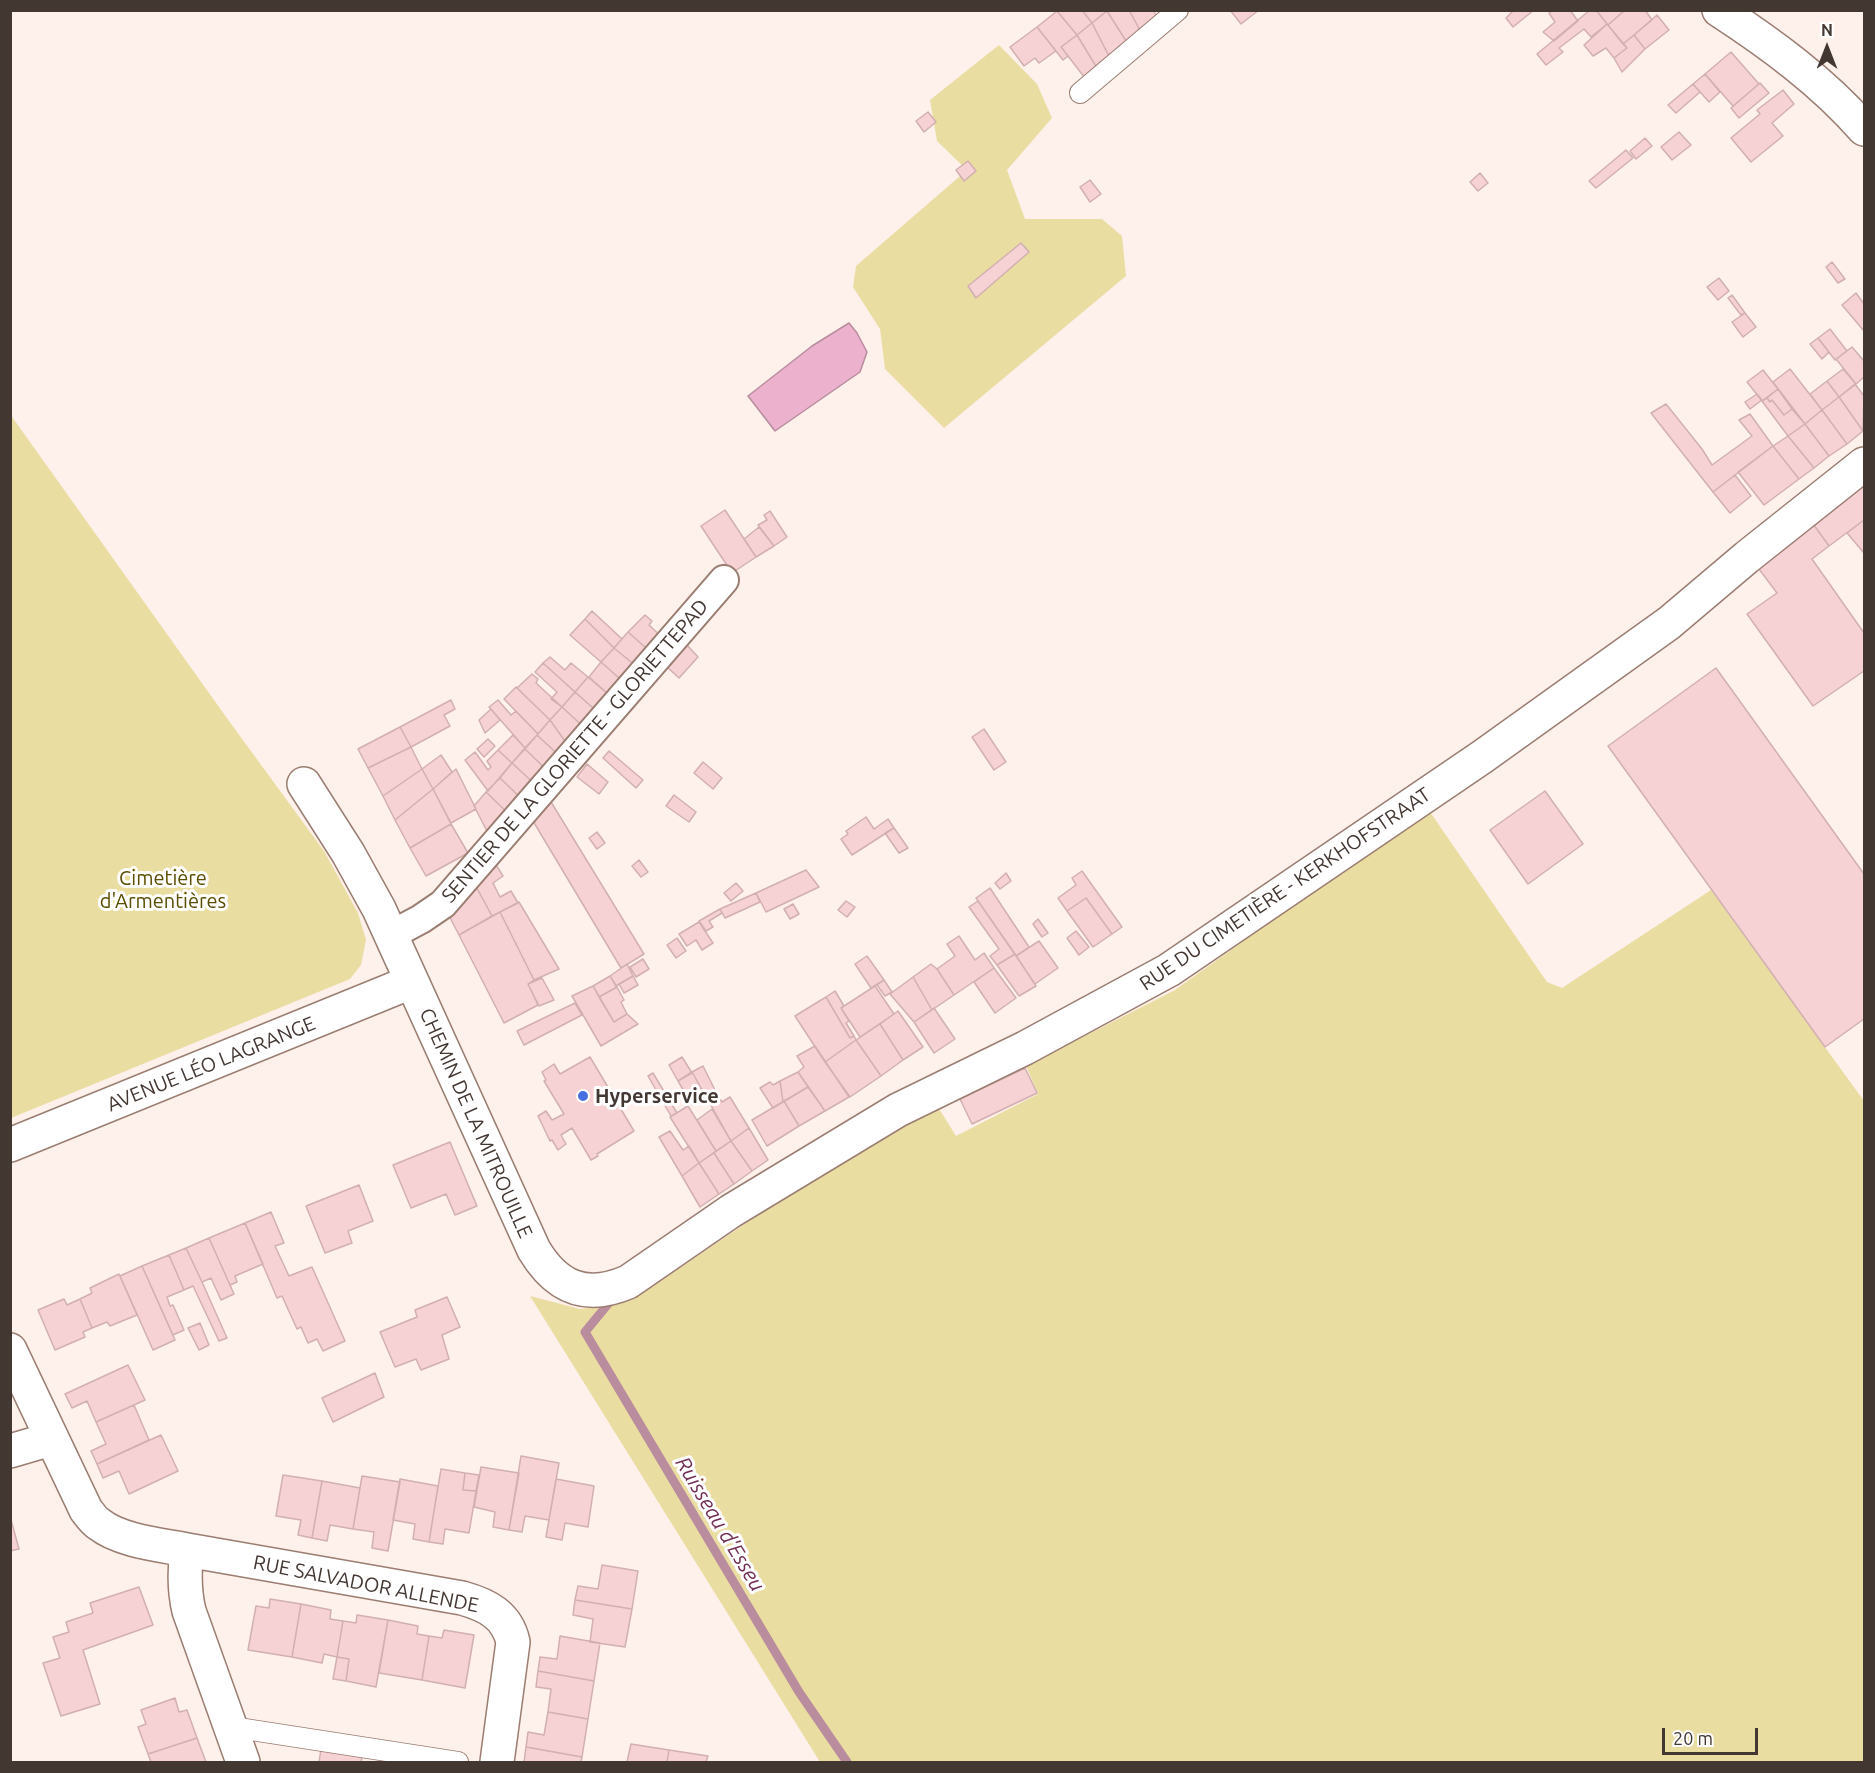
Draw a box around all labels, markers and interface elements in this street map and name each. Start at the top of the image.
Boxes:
north arrow [1797,18,1857,78]
text: N [1821,21,1833,39]
street label: SENTIER DE LA GLORIETTE - GLORIETTEPAD [437,594,713,908]
street label: RUE DU CIMETIÈRE - KERKHOFSTRAAT [1135,782,1435,996]
park label: Cimetière d'Armentières [100,866,226,913]
street label: CHEMIN DE LA MITROUILLE [414,1004,538,1242]
street label: AVENUE LÉO LAGRANGE [103,1011,319,1117]
place label: Hyperservice [595,1084,719,1108]
marker: Hyperservice [576,1089,590,1103]
water label: Ruisseau d'Esseu [670,1452,770,1596]
street label: RUE SALVADOR ALLENDE [251,1550,481,1618]
scale bar [1665,1716,1761,1754]
text: 20 m [1673,1728,1713,1748]

